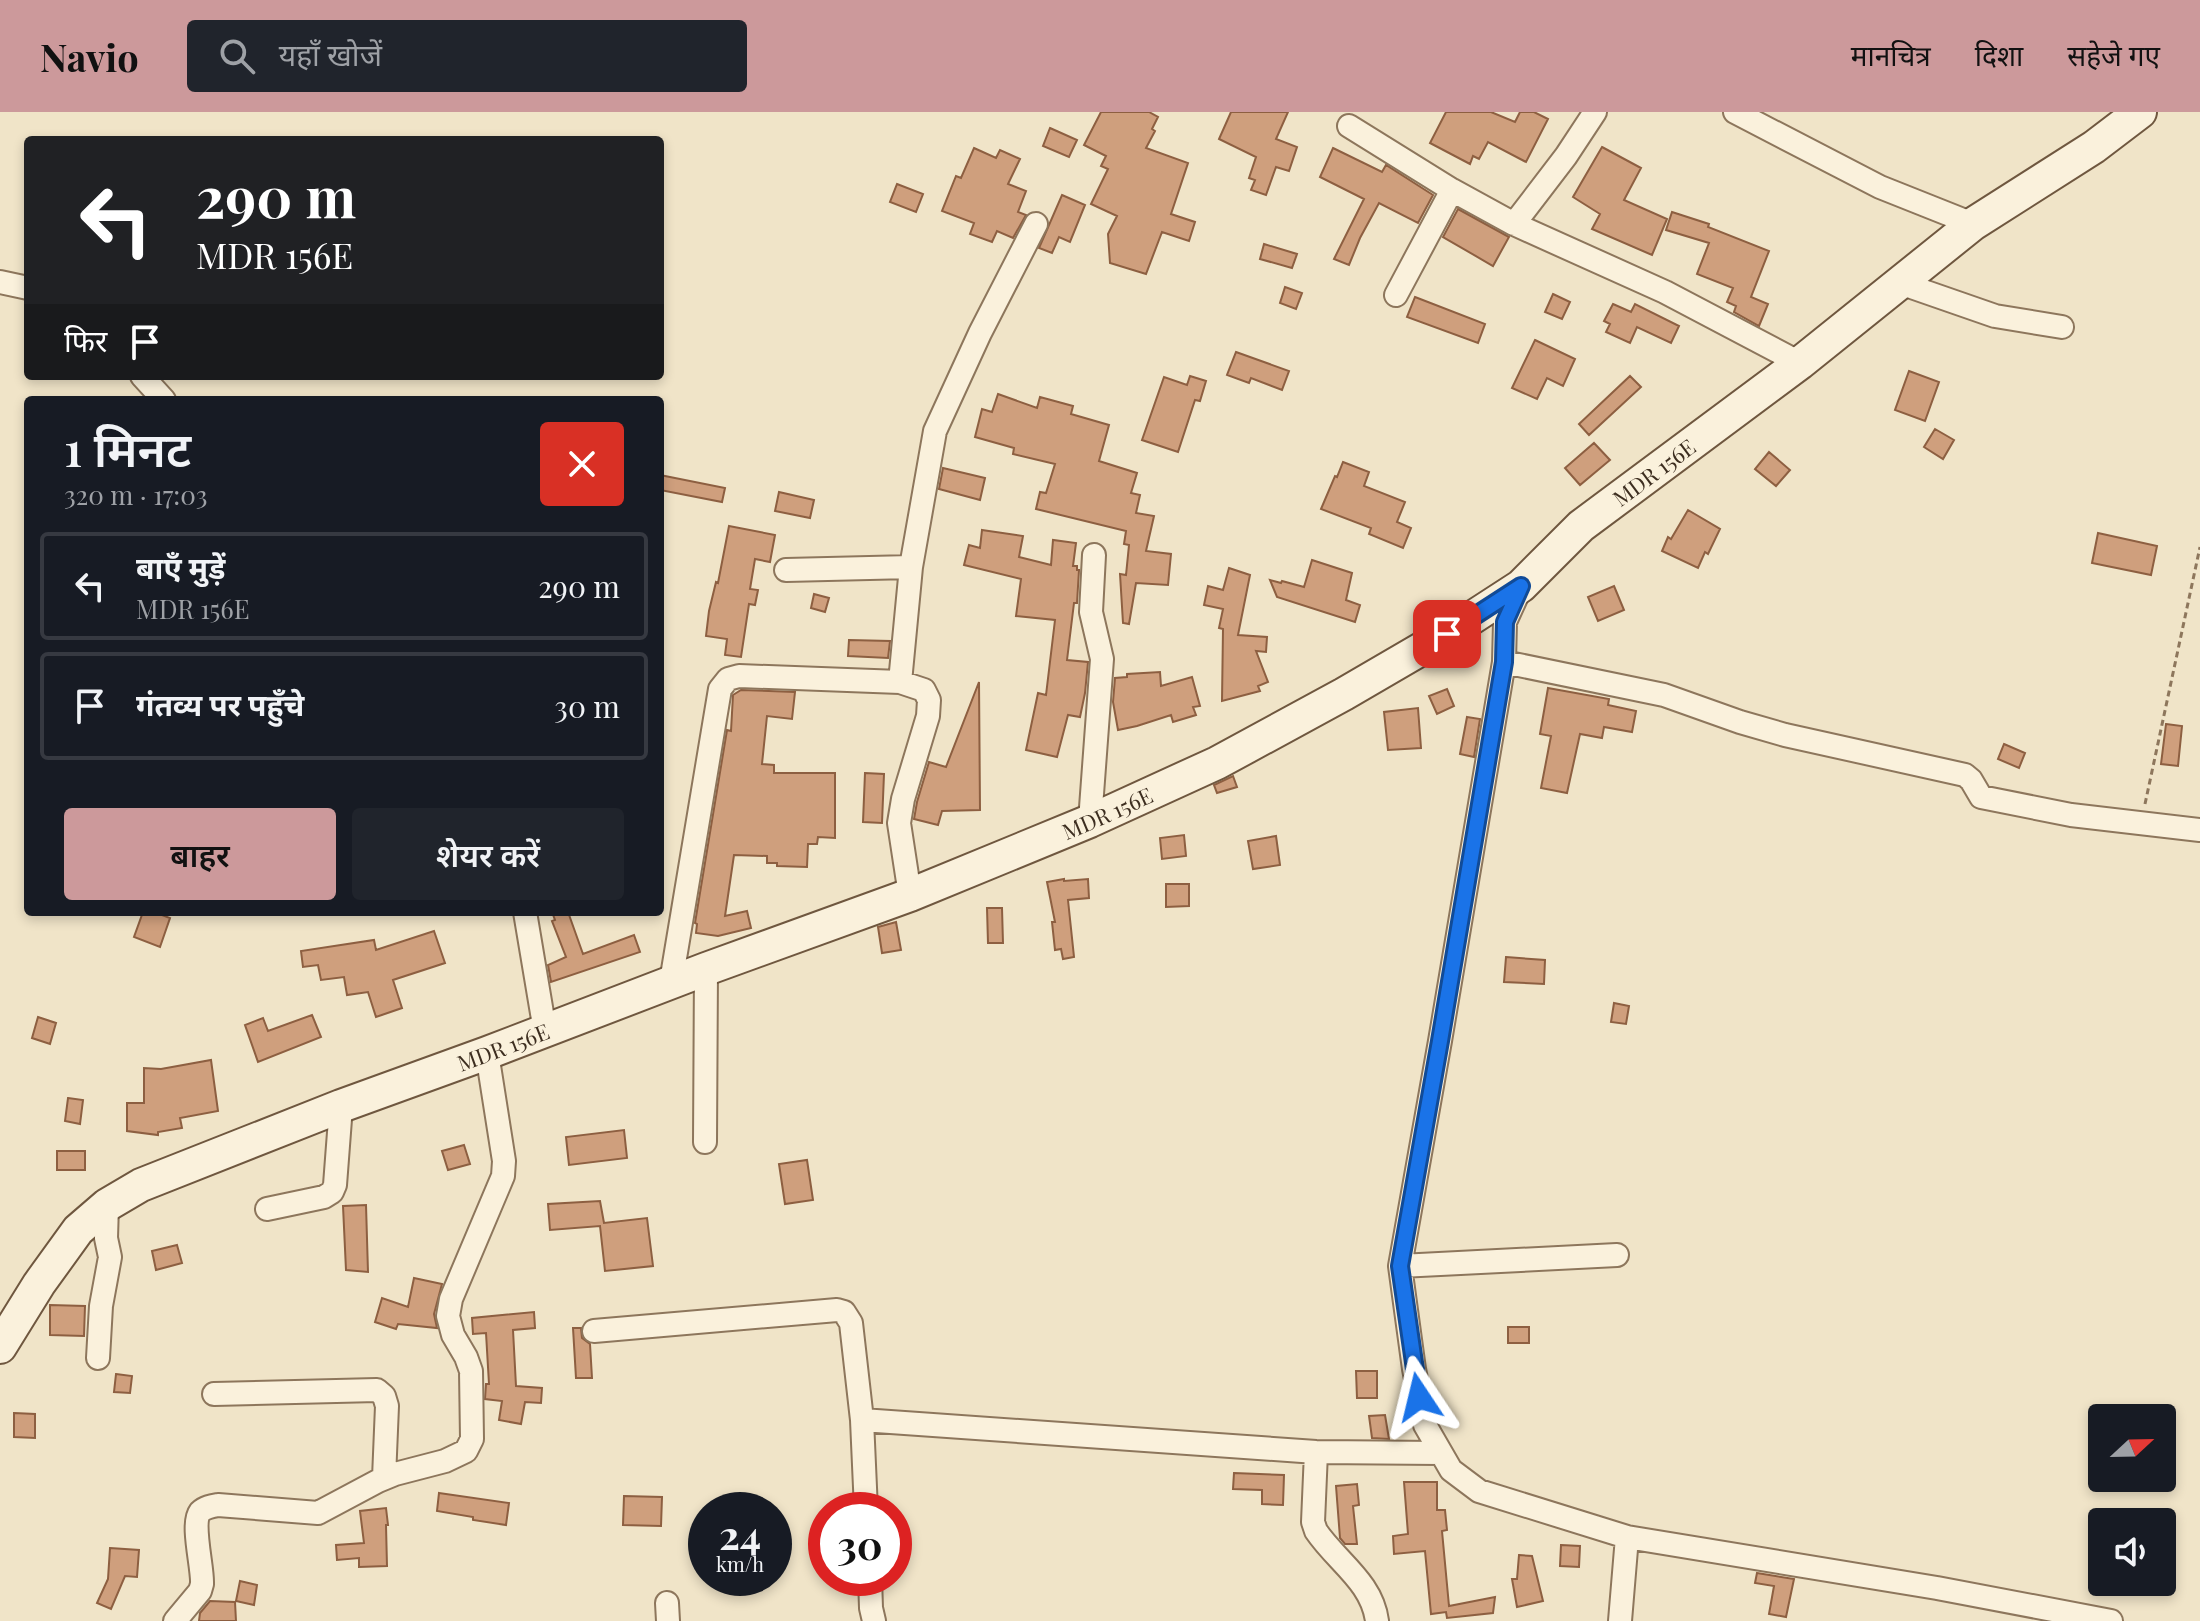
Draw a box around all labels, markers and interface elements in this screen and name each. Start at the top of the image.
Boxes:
search box [187,20,747,92]
text: Navio [40,31,139,82]
icon: search [215,34,259,78]
text: यहाँ खोजें [279,34,382,74]
text: मानचित्र [1851,36,1931,73]
text: दिशा [1975,36,2023,73]
text: सहेजे गए [2067,36,2160,73]
text: 290 m [196,158,356,233]
icon: left [64,168,168,272]
text: MDR 156E [196,230,353,278]
text: फिर [64,320,107,360]
icon: arrive [123,320,167,364]
text: 1 मिनट [64,415,191,479]
button: close [540,422,624,506]
street label: MDR 156E [1606,431,1701,513]
text: 320 m · 17:03 [64,477,208,512]
text: बाएँ मुड़ें [136,547,225,587]
icon: left [68,564,112,608]
text: 290 m [538,566,620,606]
text: MDR 156E [136,591,250,626]
pin [1413,600,1481,668]
icon: arrive [1425,612,1469,656]
icon: arrive [68,684,112,728]
text: गंतव्य पर पहुँचे [136,684,304,724]
text: 30 m [554,686,620,726]
street label: MDR 156E [1057,779,1157,846]
button: बाहर [64,808,336,900]
button: शेयर करें [352,808,624,900]
street label: MDR 156E [453,1016,553,1078]
position arrow [1377,1355,1461,1439]
north arrow [2088,1404,2176,1492]
map controls [2088,1404,2176,1596]
speed limit sign: 30 [808,1492,912,1596]
text: 24 [719,1507,761,1560]
button: sound [2088,1508,2176,1596]
text: km/h [716,1550,764,1577]

